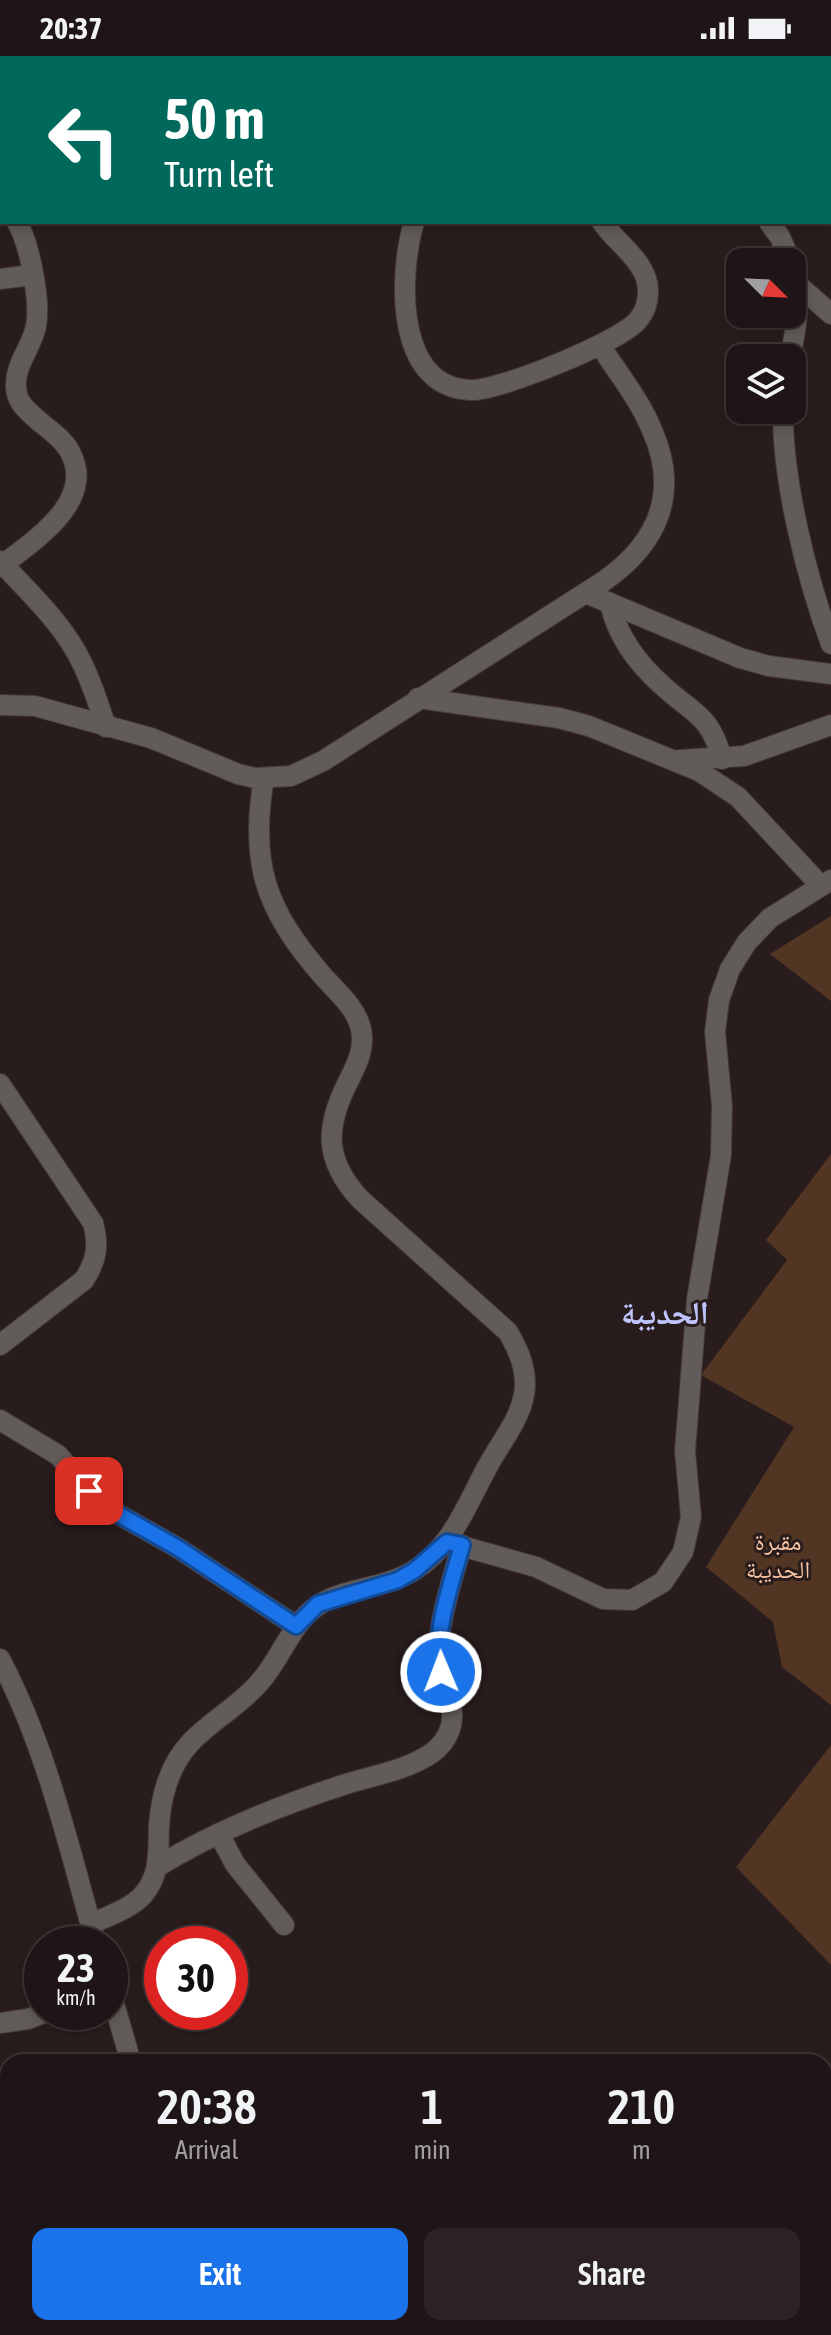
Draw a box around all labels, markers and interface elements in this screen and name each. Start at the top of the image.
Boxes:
text: 20:37 [40,11,102,45]
text: 50 m [164,87,265,151]
icon: left [32,88,136,192]
text: Turn left [164,153,274,195]
north arrow [726,248,806,328]
map controls [726,248,806,424]
button: layers [726,344,806,424]
district label: الحديبة [621,1294,709,1331]
pin [55,1457,123,1525]
icon: arrive [67,1469,111,1513]
park label: مقبرة الحديبة [746,1528,810,1584]
position arrow [399,1630,483,1714]
speed limit sign: 30 [144,1926,248,2030]
text: 23 [57,1945,95,1990]
text: km/h [56,1986,96,2009]
text: 20:38 [157,2079,257,2134]
text: 1 [421,2079,443,2134]
text: 210 [608,2079,675,2134]
text: Arrival [175,2135,238,2165]
text: min [413,2135,451,2165]
text: m [632,2135,651,2165]
button: Exit [32,2228,408,2320]
button: Share [424,2228,800,2320]

